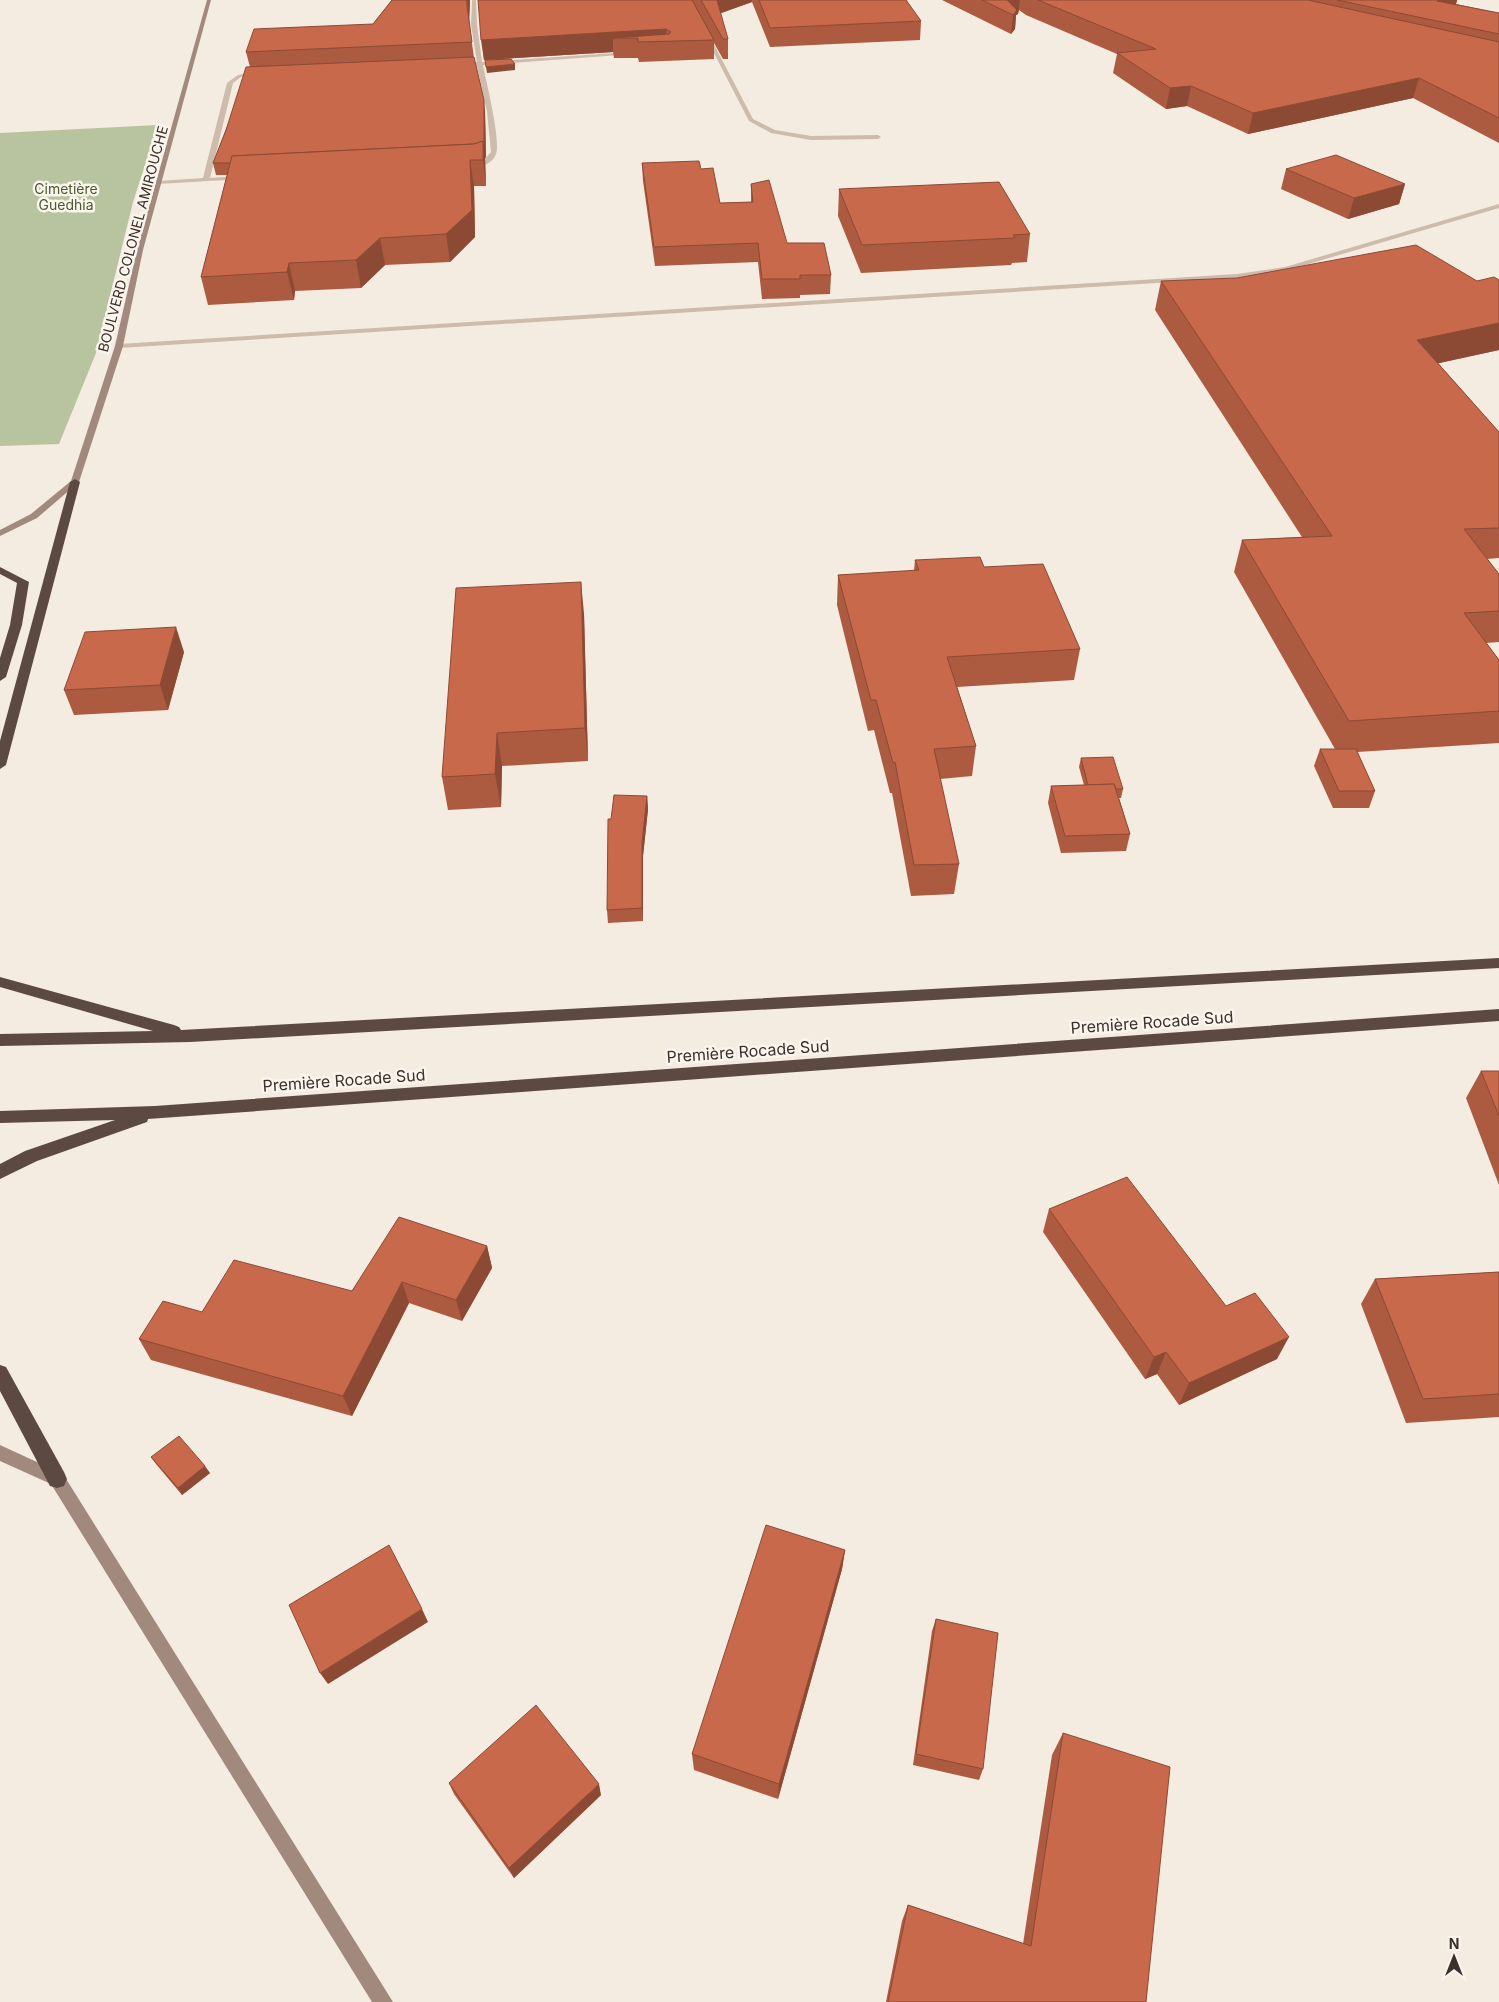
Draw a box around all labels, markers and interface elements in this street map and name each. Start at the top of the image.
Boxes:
street label: BOULVERD COLONEL AMIROUCHE [94,124,171,354]
park label: Cimetière Guedhia [34,180,98,213]
street label: Première Rocade Sud [1070,1006,1234,1038]
street label: Première Rocade Sud [666,1035,830,1067]
street label: Première Rocade Sud [262,1064,426,1096]
north arrow [1429,1932,1479,1982]
text: N [1449,1935,1459,1952]

